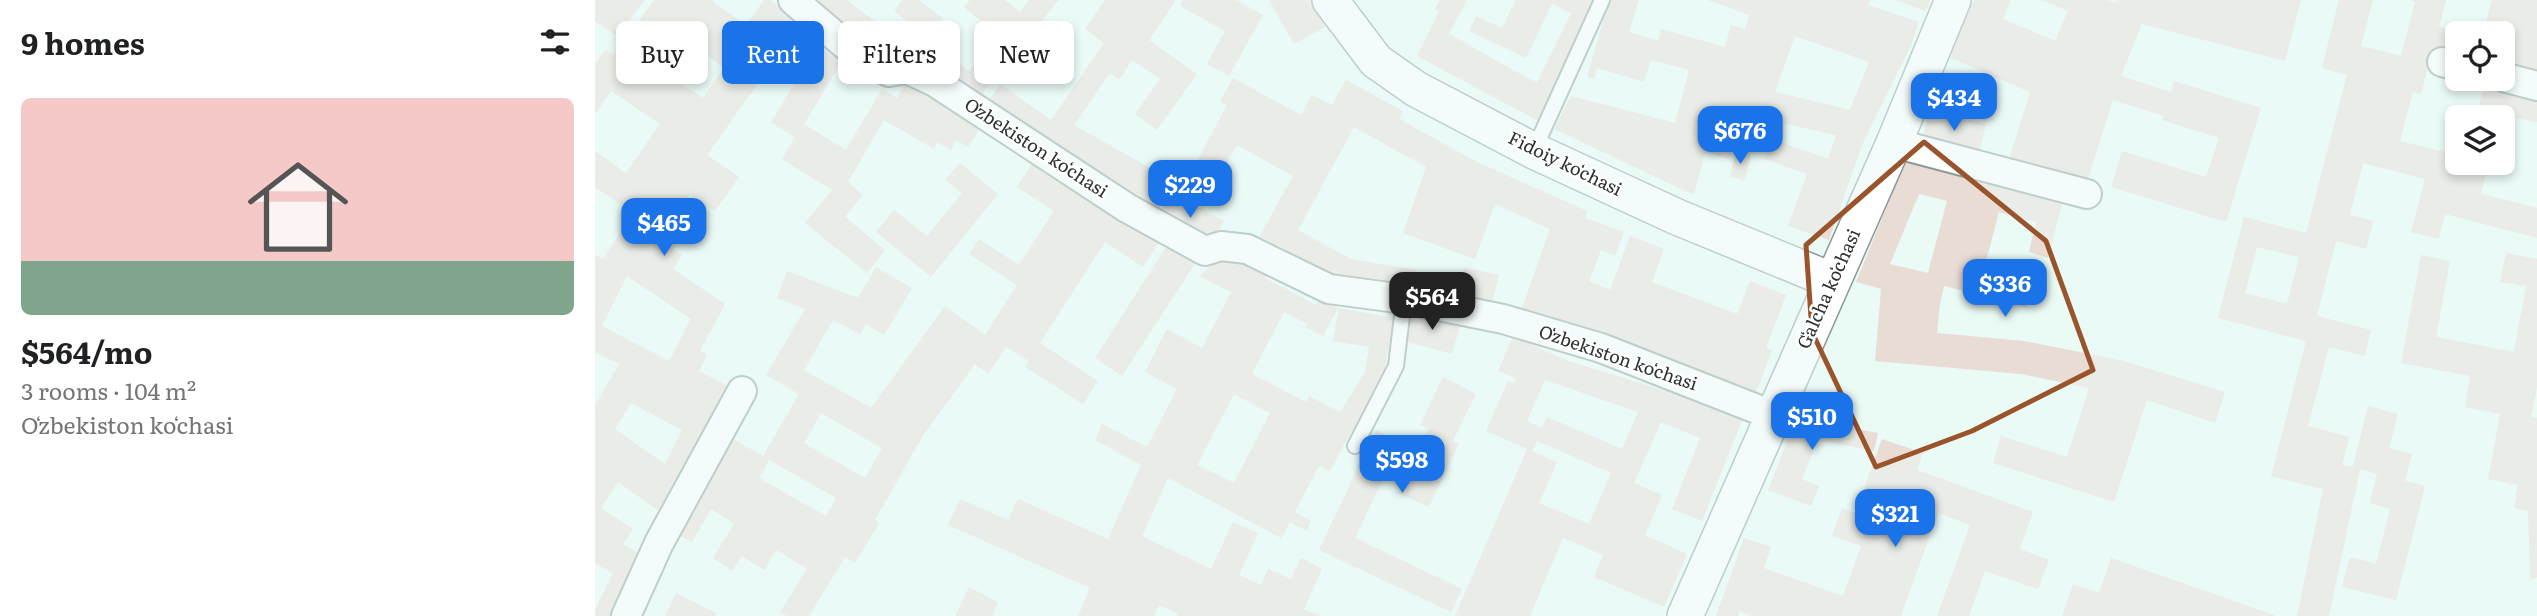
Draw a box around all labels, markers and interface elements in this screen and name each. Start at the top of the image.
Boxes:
text: 9 homes [21,20,145,64]
chip: Buy [616,21,708,84]
chip: Rent [722,21,824,84]
chip: Filters [838,21,960,84]
chip: New [974,21,1074,84]
map controls [2445,21,2515,175]
button: locate [2445,21,2515,91]
icon: filters [536,23,574,61]
pin: $434 [1913,74,1995,133]
text: $434 [1927,79,1981,113]
street label: Oʻzbekiston koʻchasi [960,90,1114,203]
button: layers [2445,105,2515,175]
pin: $676 [1699,106,1781,166]
text: $676 [1714,112,1766,146]
street label: Fidoiy koʻchasi [1504,123,1627,202]
icon: home [235,144,361,270]
pin: $229 [1149,160,1231,220]
text: $229 [1164,166,1216,200]
pin: $465 [623,198,705,258]
text: $465 [637,204,691,238]
street label: Gʻalcha koʻchasi [1789,224,1866,353]
pin: $336 [1964,260,2046,319]
text: $336 [1979,265,2031,299]
pin: $564 [1391,272,1473,332]
text: $564 [1405,278,1459,312]
street label: Oʻzbekiston koʻchasi [1536,317,1701,396]
text: $564/mo [21,329,152,373]
text: 3 rooms · 104 m² [21,373,196,407]
pin: $510 [1771,392,1853,452]
text: $510 [1787,398,1837,432]
text: Oʻzbekiston koʻchasi [21,407,233,441]
pin: $598 [1361,435,1443,495]
text: $598 [1376,441,1428,475]
pin: $321 [1854,490,1936,549]
text: $321 [1871,495,1919,529]

